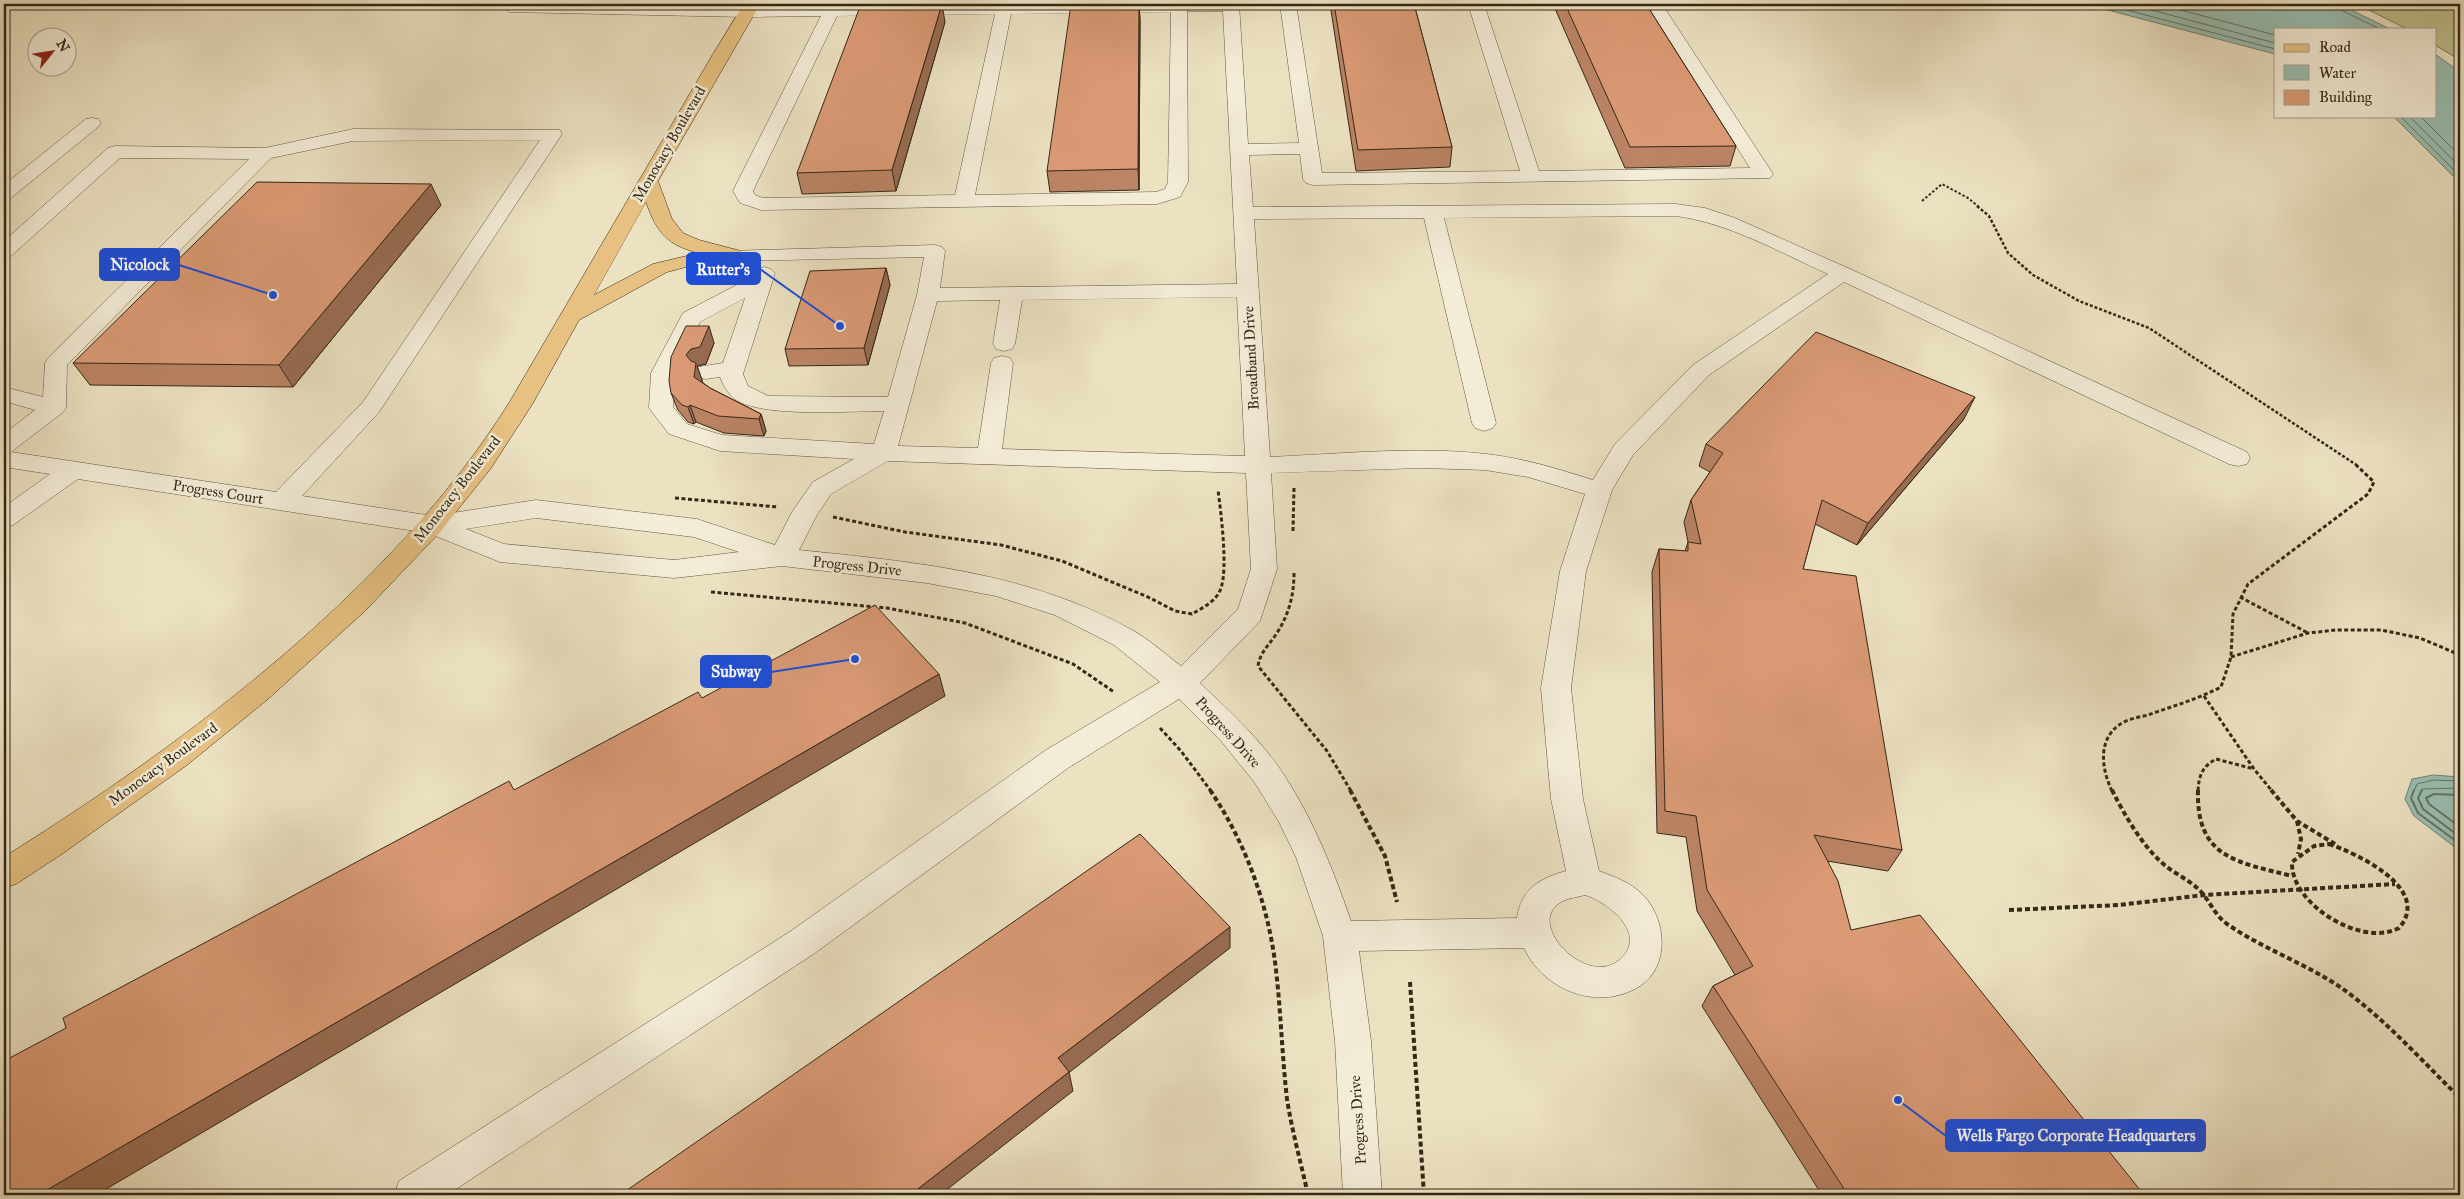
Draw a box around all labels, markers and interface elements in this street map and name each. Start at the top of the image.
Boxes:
north arrow [28,28,78,78]
legend [2274,28,2436,118]
text: N [52,36,73,55]
text: Road [2319,38,2351,56]
text: Water [2319,64,2356,82]
street label: Monocacy Boulevard [629,83,710,205]
text: Building [2319,88,2373,106]
callout: Nicolock [100,249,179,280]
callout: Rutter's [687,253,760,284]
text: Nicolock [110,255,170,274]
text: Rutter's [696,260,750,279]
street label: Broadband Drive [1239,306,1263,410]
street label: Monocacy Boulevard [410,432,505,546]
street label: Progress Court [171,476,265,508]
street label: Progress Drive [812,552,902,580]
callout: Subway [701,656,771,687]
text: Subway [711,662,762,682]
street label: Progress Drive [1191,693,1265,771]
street label: Monocacy Boulevard [105,718,221,810]
street label: Progress Drive [1346,1075,1370,1165]
callout: Wells Fargo Corporate Headquarters [1946,1120,2205,1151]
text: Wells Fargo Corporate Headquarters [1957,1126,2196,1146]

